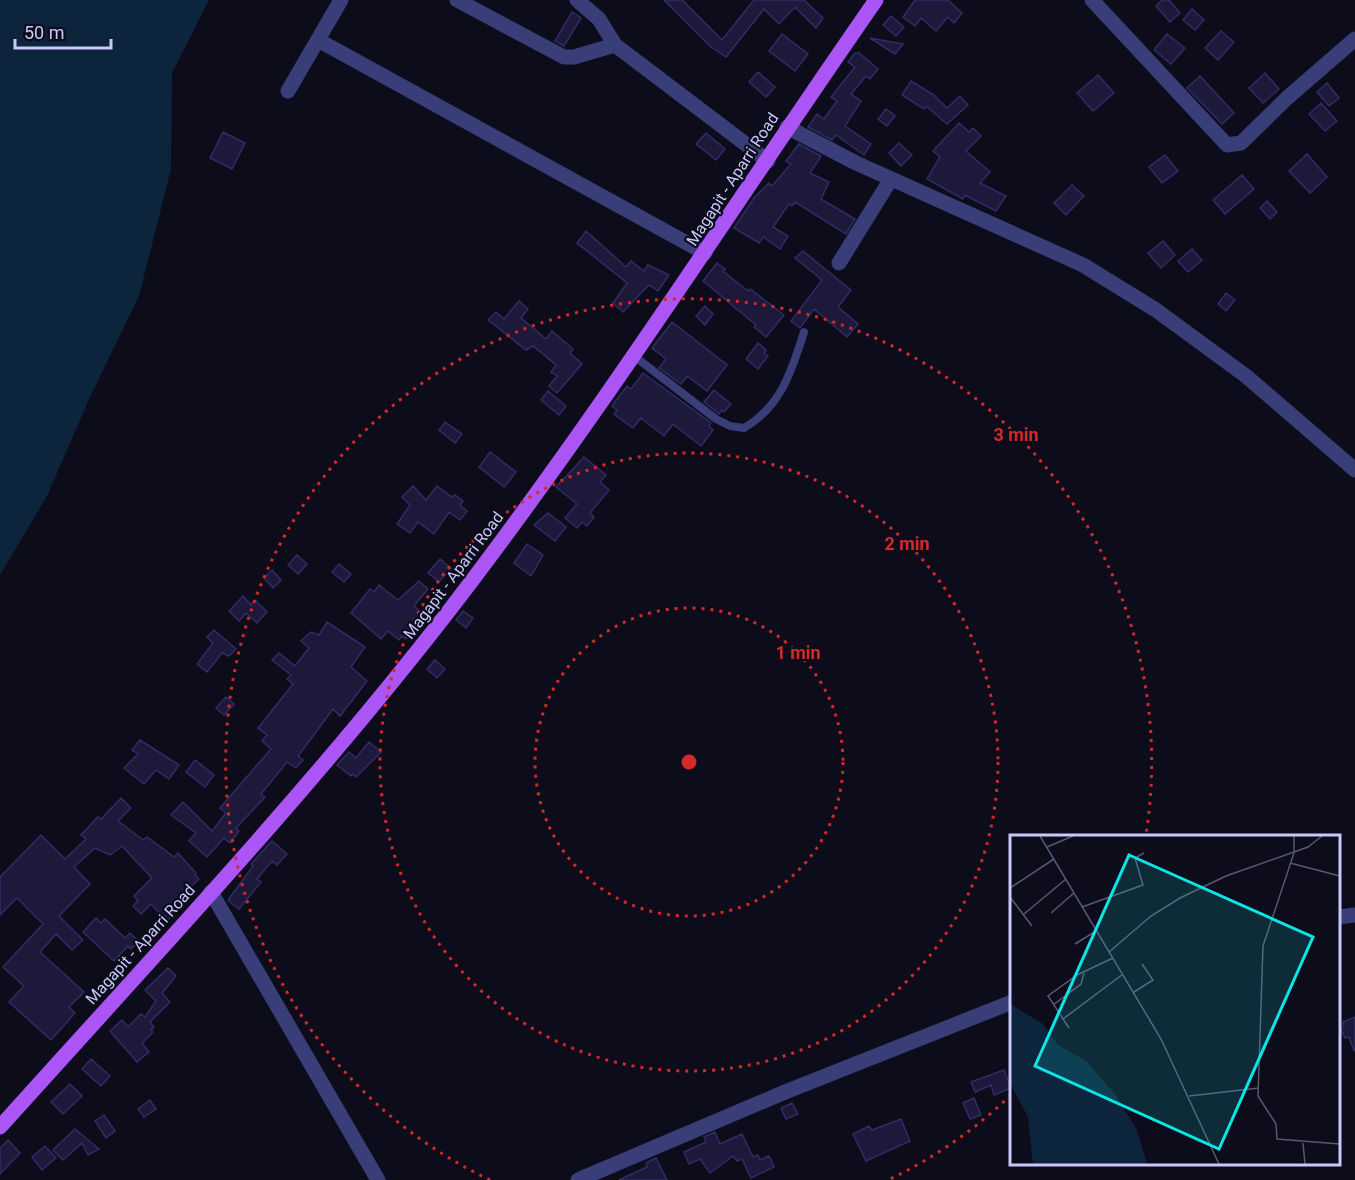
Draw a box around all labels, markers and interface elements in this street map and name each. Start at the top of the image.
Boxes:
scale bar [15,12,111,50]
text: 50 m [24,22,64,43]
street label: Magapit - Aparri Road [682,109,782,249]
text: 3 min [993,424,1039,445]
street label: Magapit - Aparri Road [399,508,507,643]
text: 2 min [884,533,930,554]
text: 1 min [775,642,821,663]
centre of rings [679,752,699,772]
inset map [1010,835,1340,1165]
street label: Magapit - Aparri Road [82,881,199,1008]

